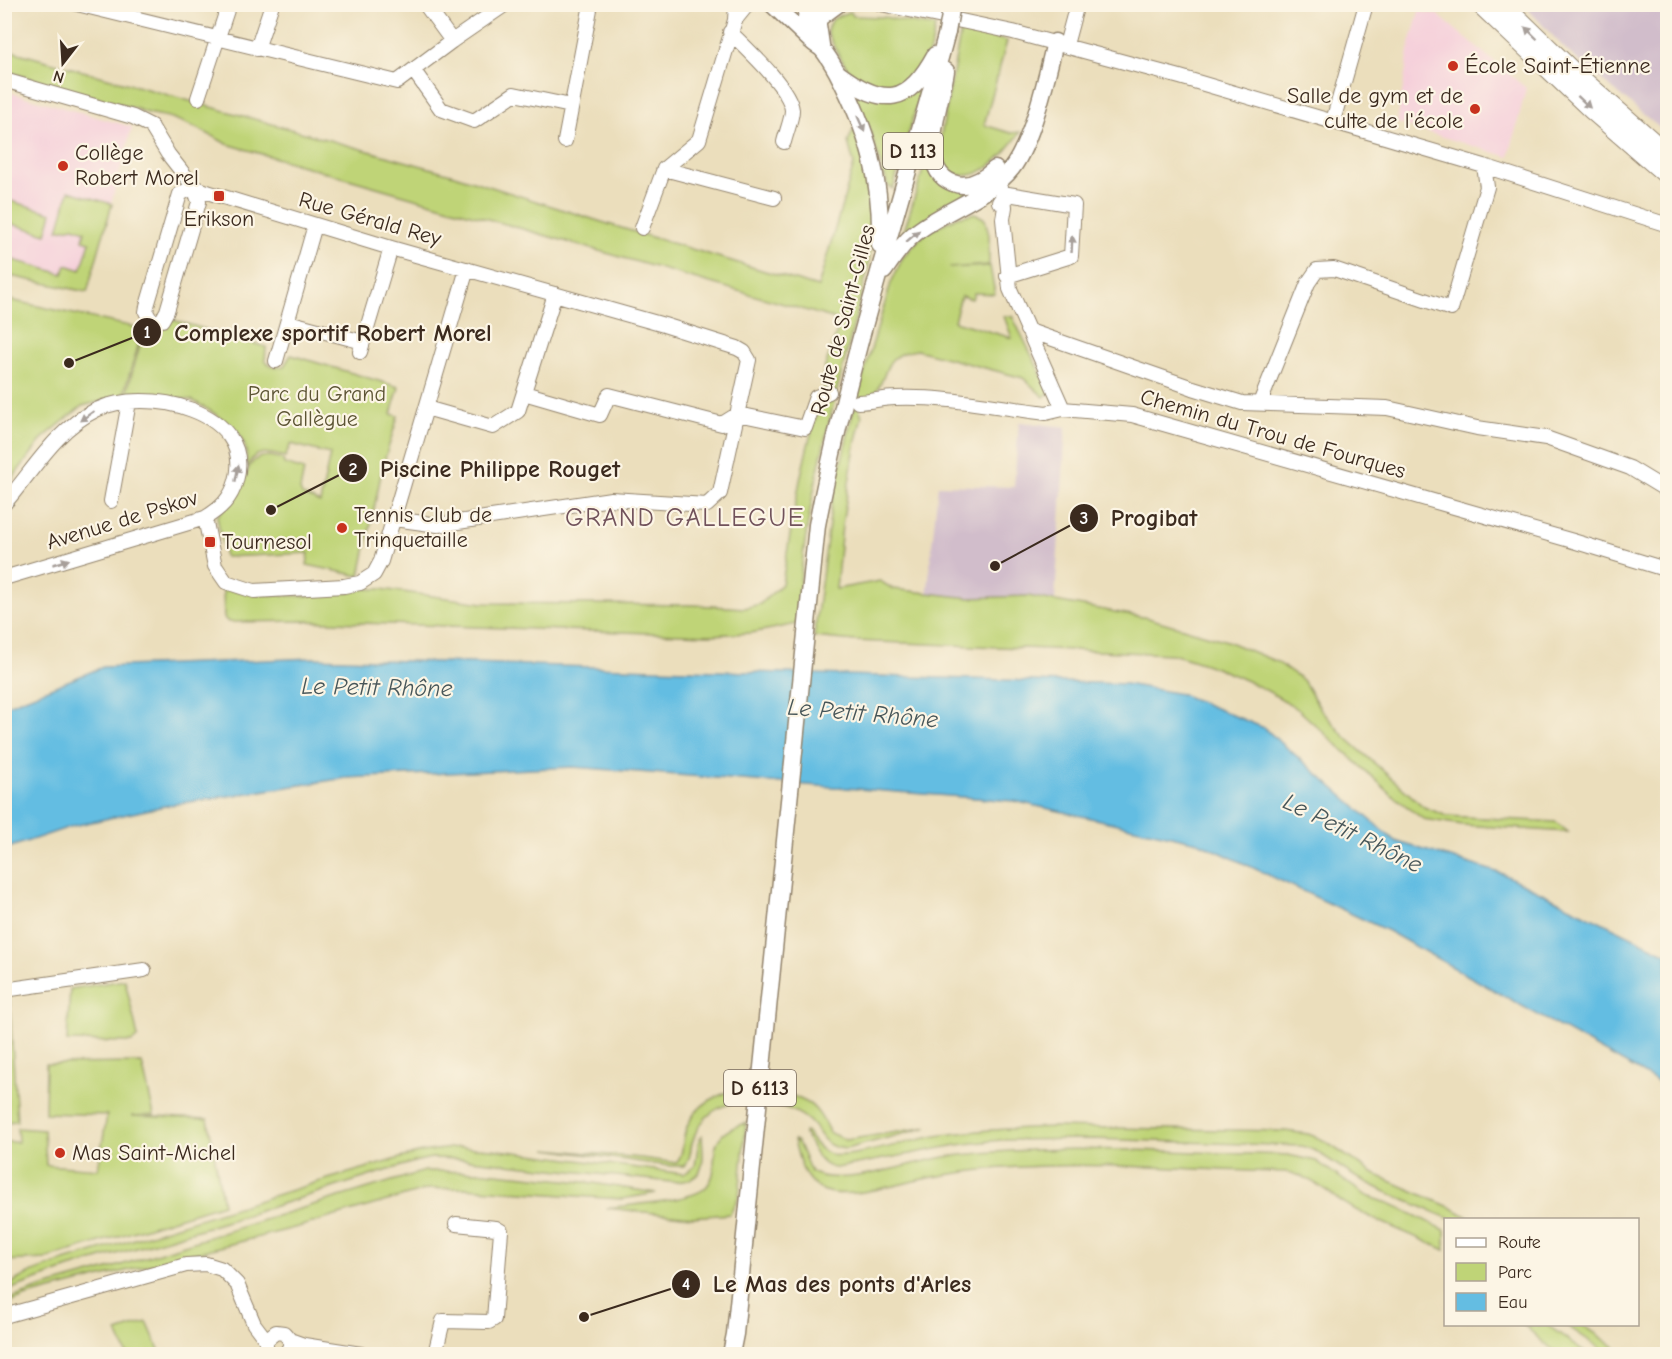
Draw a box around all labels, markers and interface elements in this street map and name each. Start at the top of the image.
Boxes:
one-way arrow [1524,26,1538,40]
north arrow [33,33,93,93]
place label: École Saint-Étienne [1465,53,1650,79]
marker: École Saint-Étienne [1446,59,1460,73]
text: N [51,66,67,87]
place label: Salle de gym et de culte de l'école [1287,83,1463,134]
one-way arrow [1577,95,1591,109]
marker: Salle de gym et de culte de l'école [1468,102,1482,116]
one-way arrow [856,116,866,134]
road number: D 113 [883,133,943,169]
place label: Collège Robert Morel [75,140,199,191]
marker: Collège Robert Morel [56,159,70,173]
street label: Rue Gérald Rey [296,186,444,252]
marker: Erikson [212,189,226,203]
place label: Erikson [184,206,254,232]
street label: Route de Saint-Gilles [805,222,881,418]
one-way arrow [905,230,920,243]
one-way arrow [1067,235,1077,254]
callout: Complexe sportif Robert Morel [132,311,503,353]
text: Complexe sportif Robert Morel [174,319,492,347]
text: 1 [143,322,151,343]
park label: Parc du Grand Gallègue [248,381,386,432]
street label: Chemin du Trou de Fourques [1137,384,1409,484]
one-way arrow [79,410,95,421]
callout: Piscine Philippe Rouget [338,447,632,489]
text: Piscine Philippe Rouget [380,455,621,483]
text: 2 [349,459,358,480]
one-way arrow [233,463,242,482]
street label: Avenue de Pskov [43,484,201,555]
callout: Progibat [1069,497,1209,539]
place label: Tennis Club de Trinquetaille [354,502,492,553]
district label: GRAND GALLEGUE [565,503,805,533]
text: Progibat [1111,504,1198,532]
text: 3 [1080,508,1088,529]
marker: Tennis Club de Trinquetaille [335,521,349,535]
place label: Tournesol [222,529,312,555]
marker: Tournesol [203,535,217,549]
one-way arrow [52,557,70,566]
water label: Le Petit Rhône [301,672,453,702]
water label: Le Petit Rhône [786,692,940,734]
water label: Le Petit Rhône [1279,787,1427,879]
road number: D 6113 [724,1070,796,1106]
place label: Mas Saint-Michel [72,1140,236,1166]
marker: Mas Saint-Michel [53,1146,67,1160]
legend [1444,1218,1639,1326]
text: Route [1498,1232,1541,1253]
text: Parc [1498,1262,1532,1283]
callout: Le Mas des ponts d'Arles [671,1263,983,1305]
text: Le Mas des ponts d'Arles [713,1270,971,1298]
text: 4 [682,1274,690,1295]
text: Eau [1498,1292,1527,1313]

